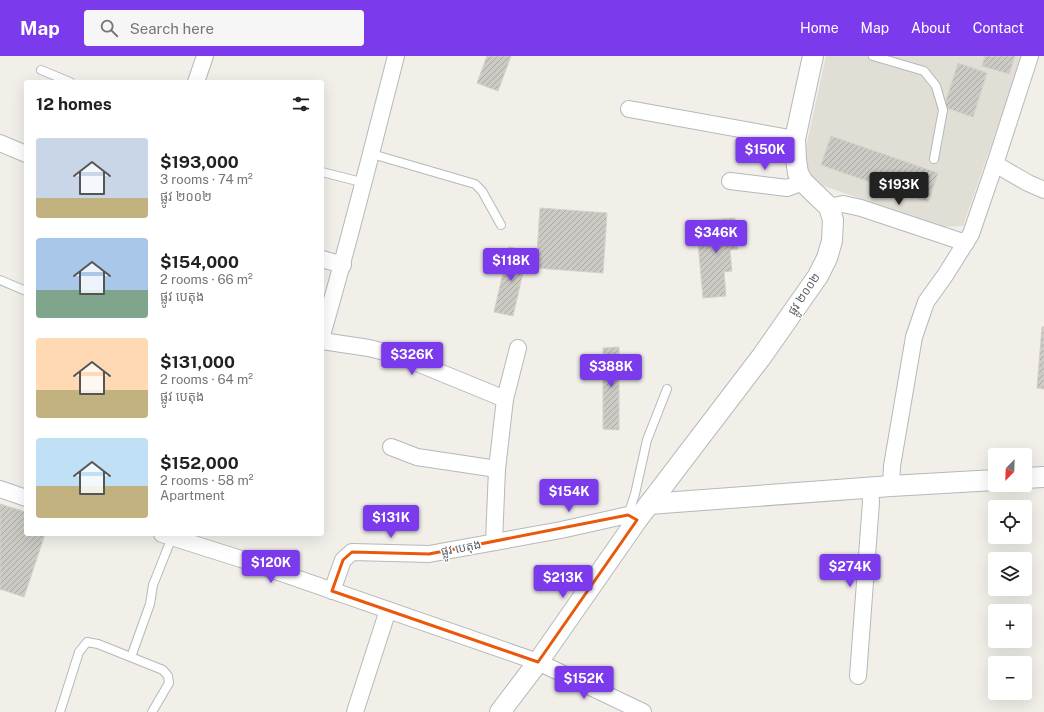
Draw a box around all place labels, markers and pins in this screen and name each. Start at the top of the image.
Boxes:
pin: $150K [737,137,793,171]
pin: $193K [871,172,927,206]
pin: $346K [688,220,744,254]
pin: $118K [483,248,539,282]
pin: $326K [384,342,440,376]
pin: $388K [583,354,639,388]
pin: $154K [541,479,597,513]
pin: $131K [363,505,419,539]
pin: $120K [243,550,299,584]
pin: $274K [822,554,878,588]
pin: $213K [535,565,591,599]
pin: $152K [556,666,612,700]

